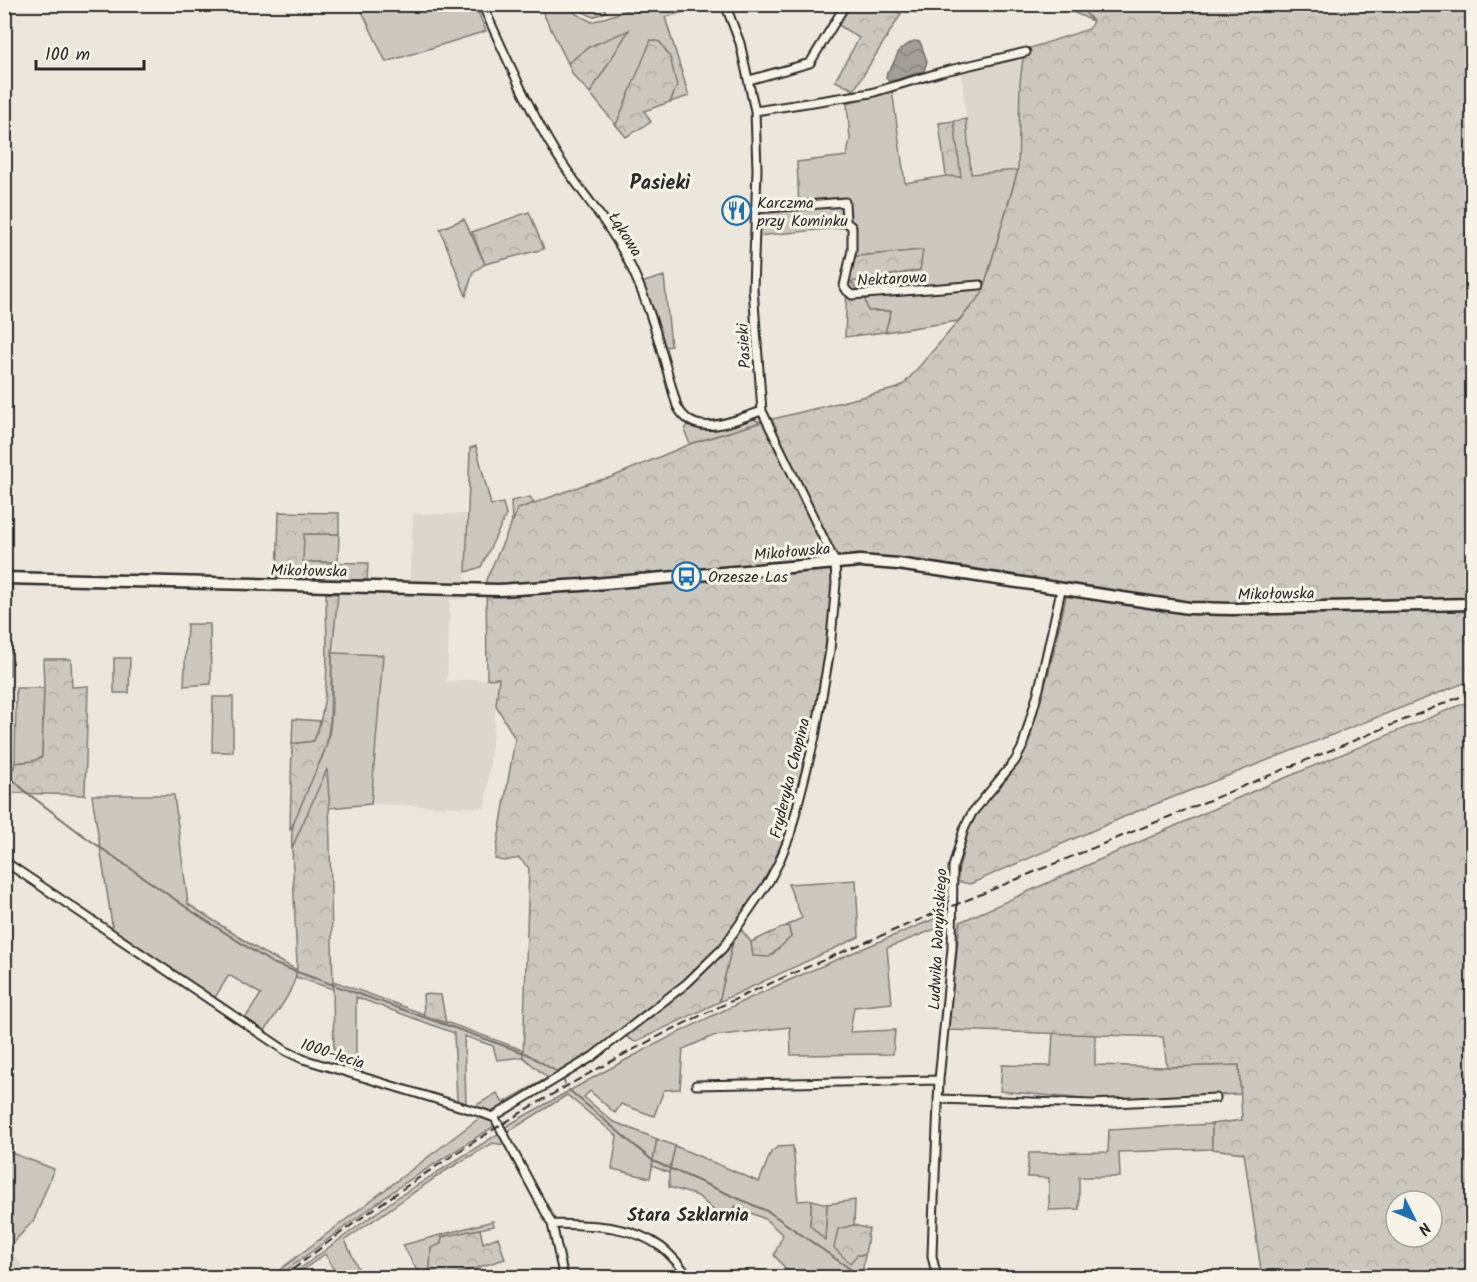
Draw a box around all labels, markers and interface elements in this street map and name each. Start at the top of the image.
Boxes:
scale bar [36,33,144,71]
text: 100 m [45,41,90,70]
district label: Pasieki [630,168,691,200]
place label: Karczma przy Kominku [756,191,848,234]
restaurant icon: Karczma przy Kominku [720,195,752,227]
street label: Łąkowa [601,207,648,262]
street label: Nektarowa [856,265,928,294]
street label: Pasieki [730,321,759,369]
street label: Mikołowska [753,537,831,568]
street label: Mikołowska [270,558,348,585]
bus stop icon: Orzesze Las [671,560,703,592]
place label: Orzesze Las [708,565,788,590]
street label: Mikołowska [1237,581,1315,608]
street label: Fryderyka Chopina [763,715,818,841]
street label: Ludwika Waryńskiego [922,868,955,1011]
street label: 1000-lecia [297,1032,368,1077]
north arrow [1384,1189,1444,1249]
district label: Stara Szklarnia [627,1202,749,1231]
text: N [1411,1216,1436,1240]

